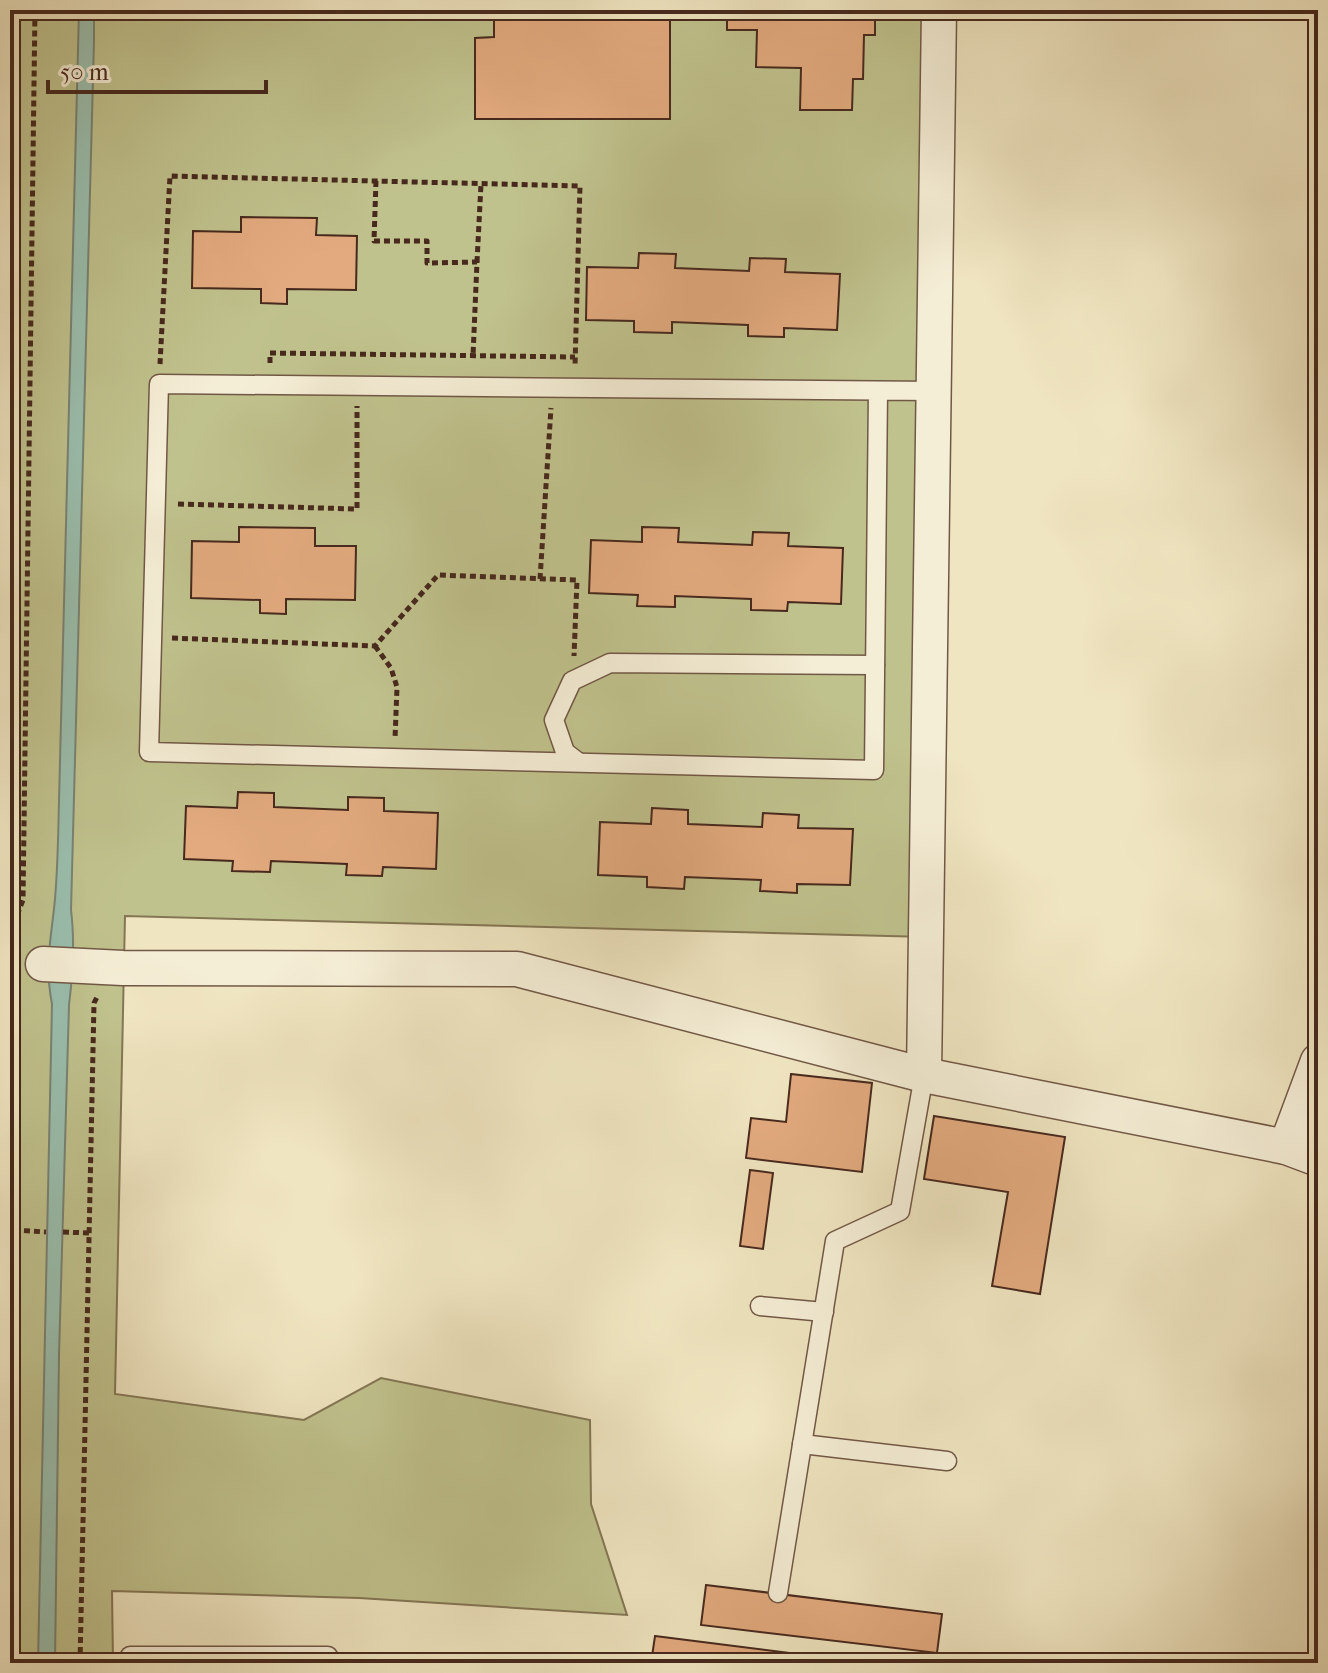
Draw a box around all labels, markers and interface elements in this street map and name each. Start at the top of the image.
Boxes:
scale bar [48,44,266,94]
text: 50 m [60,58,109,86]

